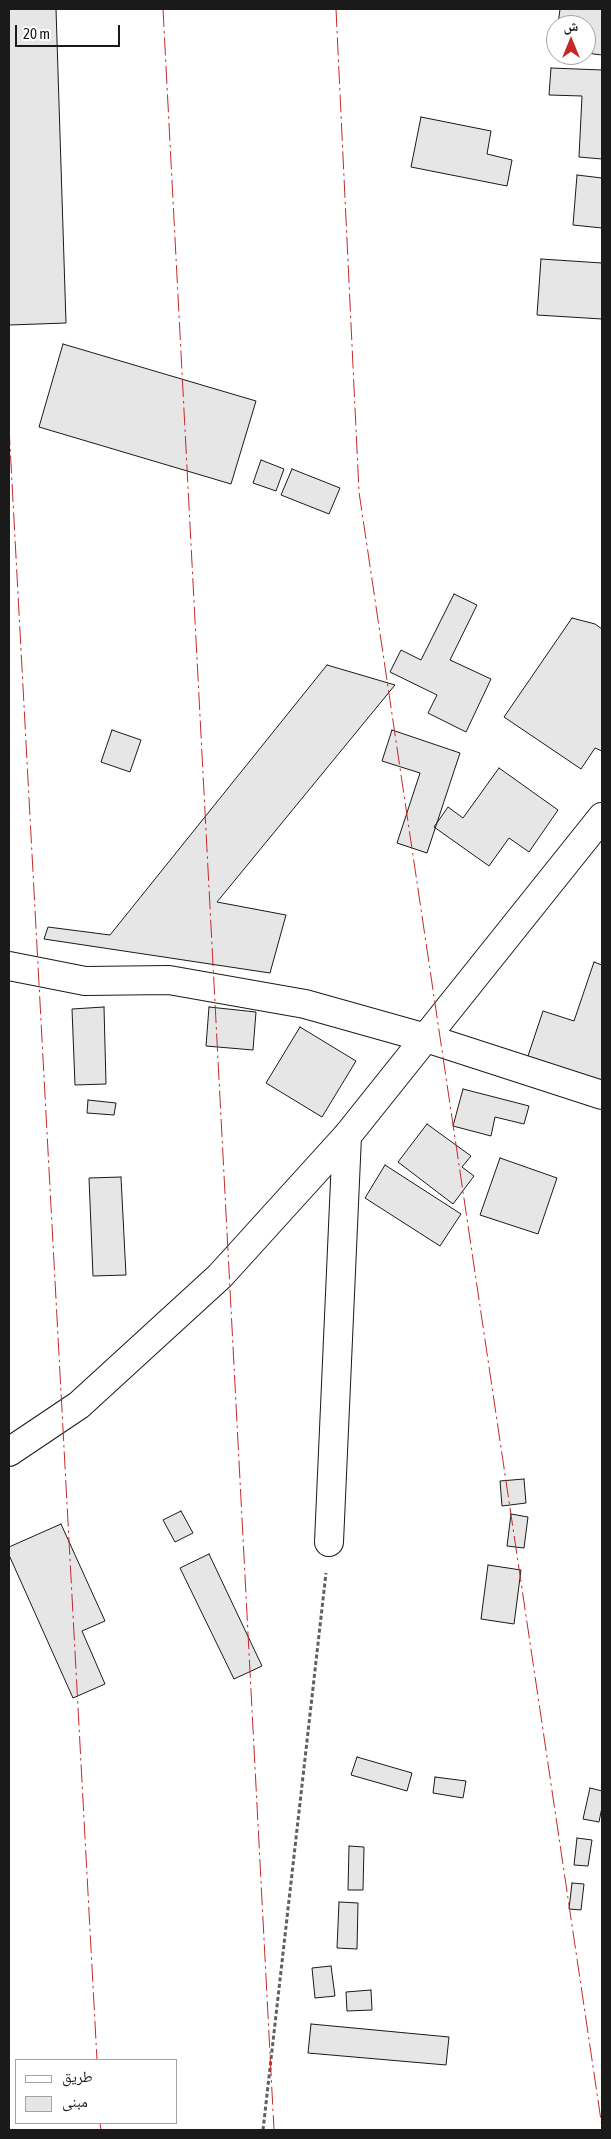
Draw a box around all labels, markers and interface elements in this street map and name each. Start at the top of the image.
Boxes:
scale bar [18,15,122,47]
north arrow [546,15,596,65]
text: ش [564,18,578,34]
text: 20 m [23,25,50,42]
legend [15,2059,178,2124]
text: طريق [62,2068,93,2085]
text: مبنى [62,2093,88,2110]

